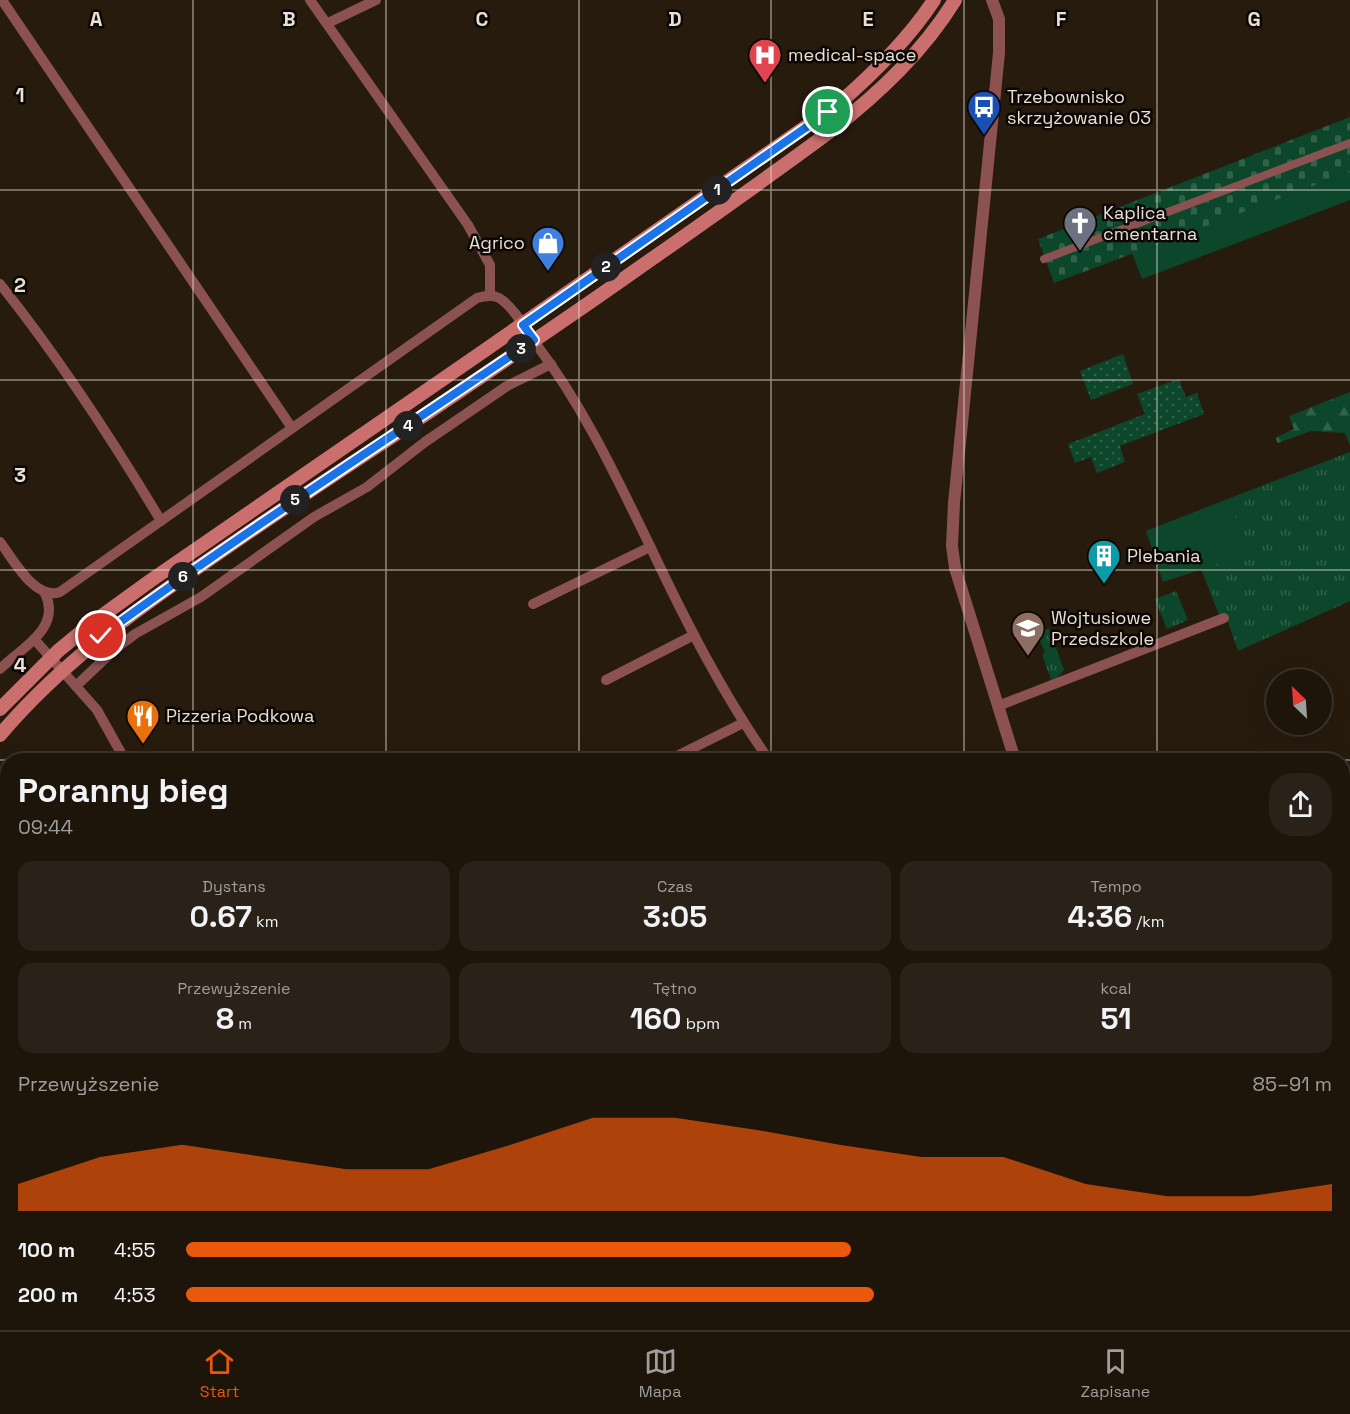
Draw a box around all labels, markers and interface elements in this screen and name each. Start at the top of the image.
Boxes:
text: A [90,6,103,32]
text: B [282,6,296,32]
text: C [476,6,489,32]
text: D [668,6,682,32]
text: E [862,6,874,32]
text: F [1056,6,1067,32]
text: G [1247,6,1261,32]
hospital icon: medical-space [747,37,783,84]
place label: medical-space [788,43,916,66]
text: 1 [15,82,25,108]
place label: Trzebownisko skrzyżowanie 03 [1007,85,1151,129]
pin [802,86,853,137]
bus stop icon: Trzebownisko skrzyżowanie 03 [966,89,1002,136]
icon: arrive [811,95,844,128]
pin: 1 [702,175,732,205]
text: 1 [713,179,721,200]
place label: Kaplica cmentarna [1103,201,1197,245]
church icon: Kaplica cmentarna [1062,205,1098,252]
shop icon: Agrico [530,225,566,272]
place label: Agrico [469,231,525,254]
pin: 2 [591,252,621,282]
text: 2 [601,256,611,277]
text: 2 [14,272,26,298]
pin: 3 [506,334,536,364]
text: 3 [516,338,526,359]
pin: 4 [393,411,423,441]
text: 4 [403,415,413,436]
text: 3 [14,462,26,488]
pin: 5 [280,485,310,515]
text: 5 [290,489,300,510]
building icon: Plebania [1086,538,1122,585]
place label: Plebania [1127,544,1201,567]
pin: 6 [168,562,198,592]
text: 6 [178,566,188,587]
place label: Wojtusiowe Przedszkole [1051,606,1154,650]
pin [75,610,126,661]
school or university icon: Wojtusiowe Przedszkole [1010,610,1046,657]
icon: check [84,619,117,652]
text: 4 [14,652,27,678]
north arrow [1266,669,1332,735]
map controls [1266,669,1332,735]
restaurant icon: Pizzeria Podkowa [125,698,161,745]
place label: Pizzeria Podkowa [166,704,314,727]
text: Poranny bieg [18,770,229,812]
button: share [1269,773,1332,836]
text: 09:44 [18,814,73,840]
text: Dystans [202,876,266,897]
text: Czas [657,876,693,897]
text: Tempo [1090,876,1142,897]
text: 0.67 [190,897,252,936]
text: 3:05 [643,897,707,936]
text: 4:36 [1067,897,1132,936]
text: km [252,911,278,932]
text: /km [1132,911,1165,932]
text: Przewyższenie [177,978,291,999]
text: Tętno [653,978,697,999]
text: kcal [1101,978,1131,999]
text: 8 [216,999,234,1038]
text: 160 [630,999,682,1038]
text: 51 [1100,999,1132,1038]
text: m [234,1013,252,1034]
text: bpm [682,1013,720,1034]
text: Przewyższenie [18,1071,159,1097]
text: 85–91 m [1252,1071,1332,1097]
text: 100 m [18,1237,75,1263]
text: 4:55 [114,1237,156,1263]
text: 200 m [18,1282,78,1308]
text: 4:53 [114,1282,156,1308]
tab: Start [200,1345,239,1402]
tab: Mapa [639,1345,681,1402]
tab: Zapisane [1081,1345,1150,1402]

